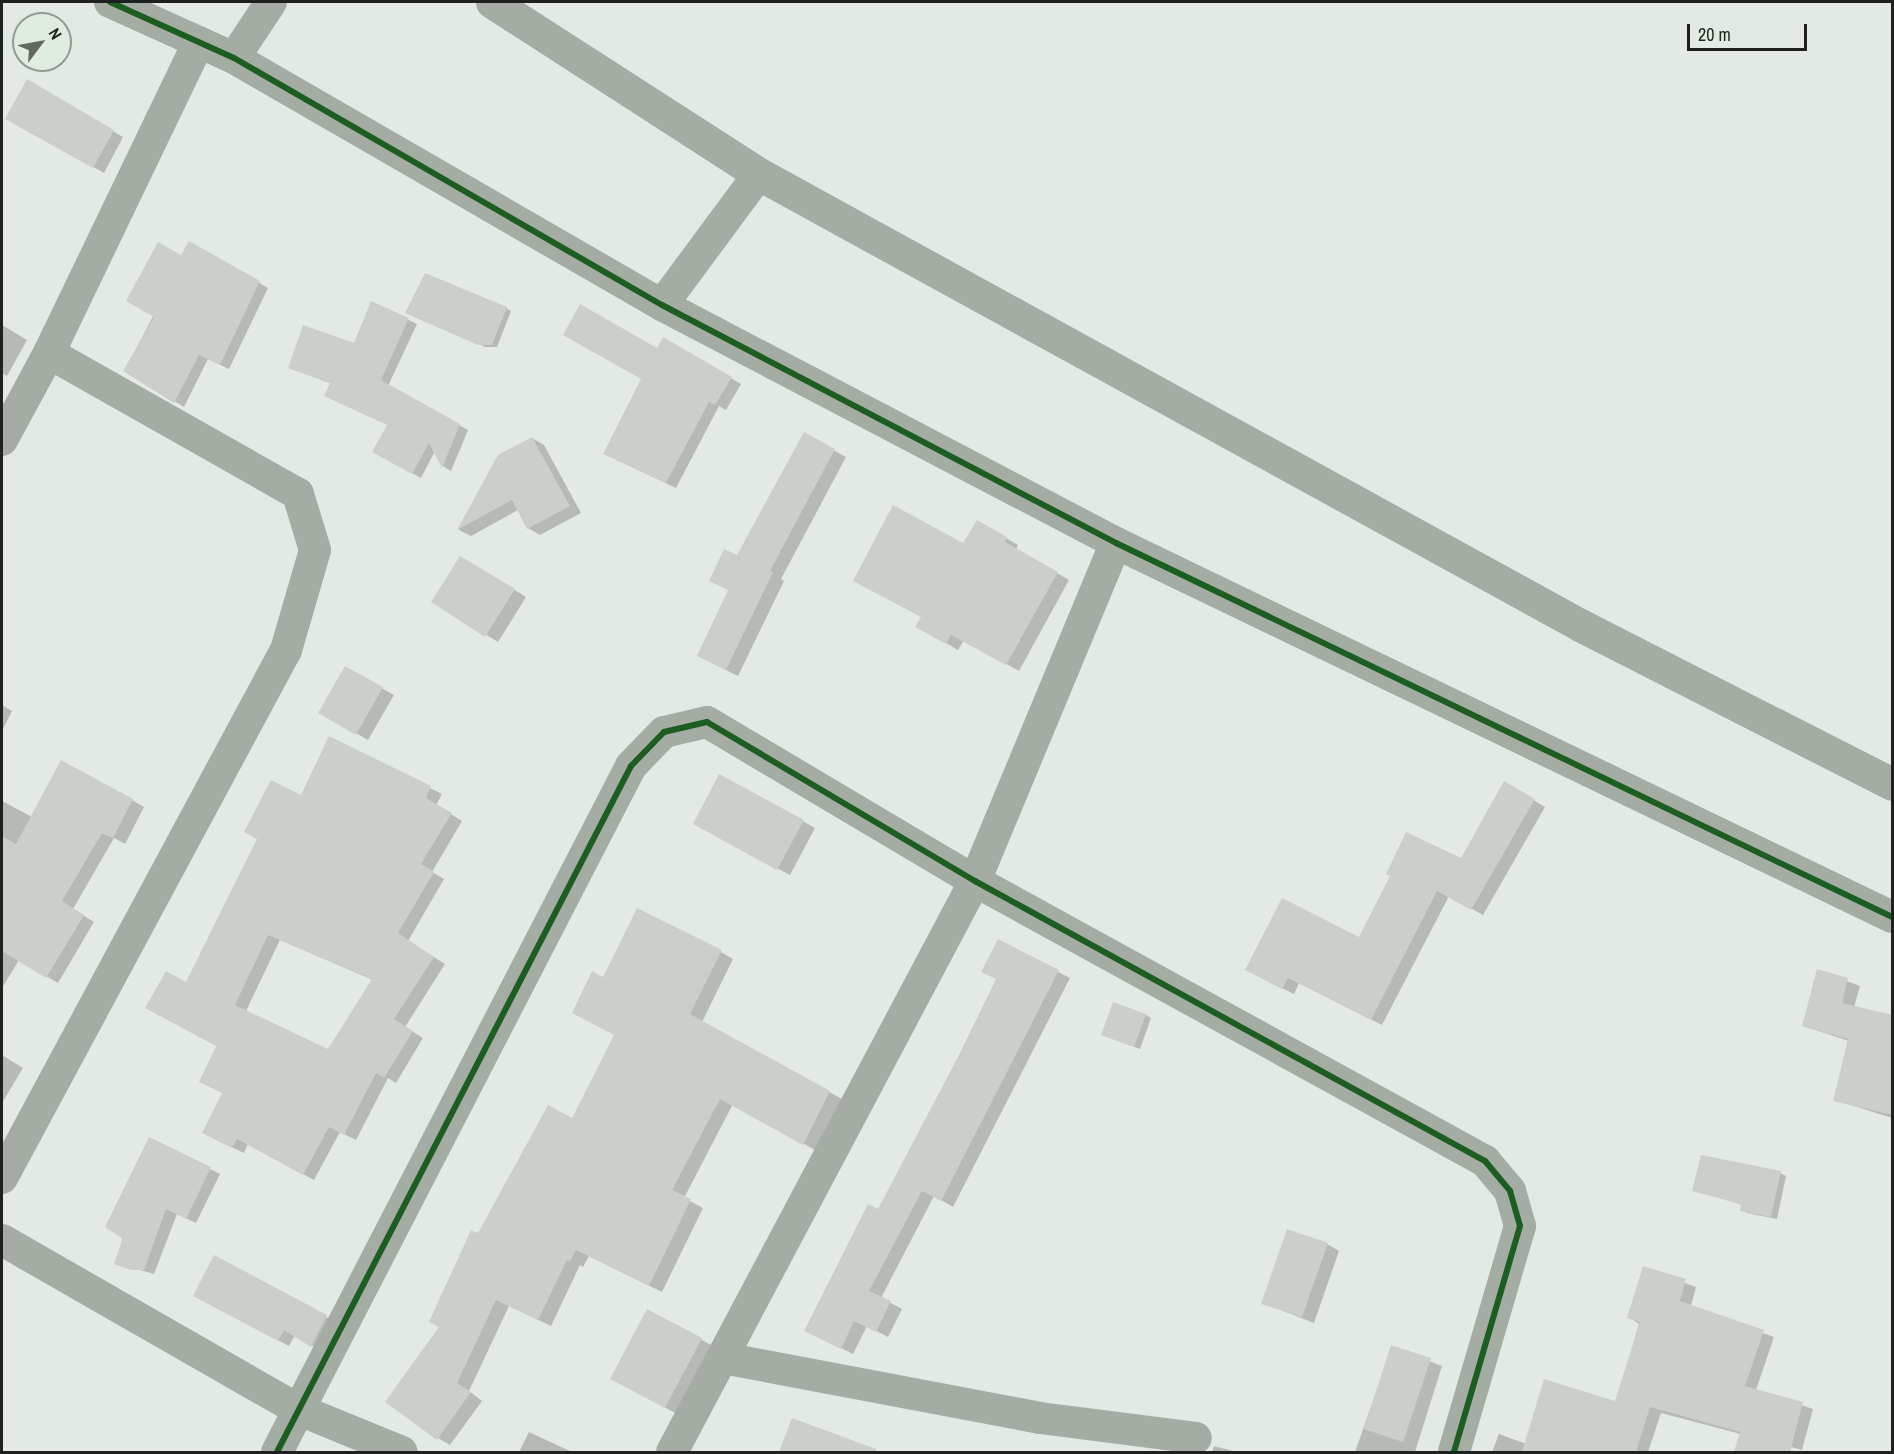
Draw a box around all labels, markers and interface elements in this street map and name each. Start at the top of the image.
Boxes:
north arrow [12,12,72,72]
scale bar [1690,12,1810,50]
text: 20 m [1698,22,1731,47]
text: N [44,24,67,43]

